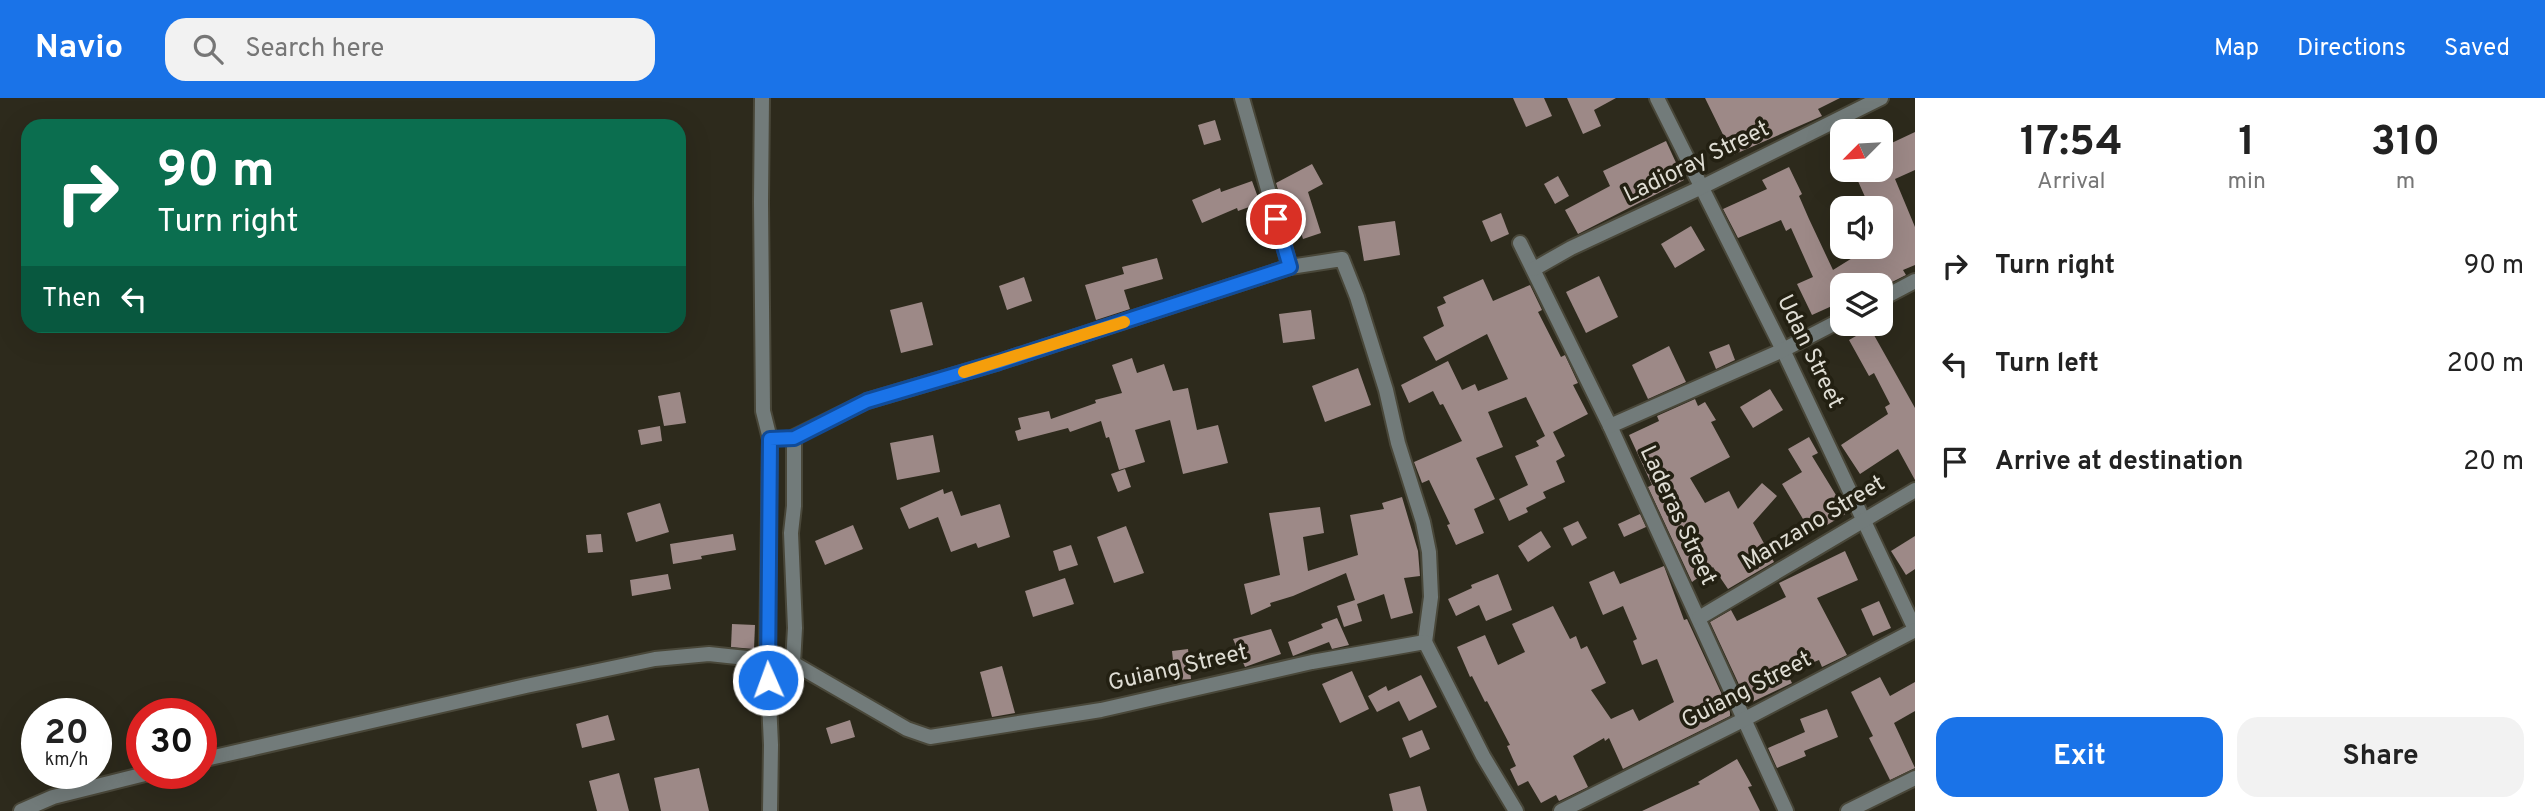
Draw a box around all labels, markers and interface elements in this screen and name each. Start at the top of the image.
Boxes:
search box [165,18,655,81]
text: Navio [35,28,123,70]
icon: search [189,30,227,68]
text: Search here [245,33,384,66]
text: Map [2214,34,2259,64]
text: Directions [2297,34,2406,64]
text: Saved [2444,34,2510,64]
street label: Ladioray Street [1620,115,1774,211]
text: 17:54 [2020,117,2123,170]
text: 1 [2238,117,2255,170]
text: 310 [2371,117,2440,170]
north arrow [1830,119,1894,182]
map controls [1830,119,1893,336]
text: 90 m [157,142,275,204]
icon: right [42,147,133,238]
text: Arrival [2037,168,2106,197]
text: min [2228,168,2266,197]
text: m [2396,168,2415,197]
pin [1246,189,1306,249]
button: sound [1830,196,1893,259]
icon: arrive [1257,200,1295,238]
text: Turn right [157,203,299,243]
icon: right [1936,247,1974,285]
text: Turn right [1995,250,2115,283]
text: 90 m [2464,250,2524,283]
button: layers [1830,273,1893,336]
icon: left [115,280,153,318]
text: Then [42,283,101,316]
street label: Udan Street [1769,290,1849,414]
icon: left [1936,345,1974,383]
text: Turn left [1995,348,2099,381]
text: 200 m [2447,348,2524,381]
street label: Laderas Street [1632,441,1722,591]
icon: arrive [1936,443,1974,481]
text: Arrive at destination [1995,446,2243,479]
text: 20 m [2463,446,2524,479]
street label: Manzano Street [1737,470,1891,578]
street label: Guiang Street [1106,639,1250,699]
position arrow [731,643,805,717]
street label: Guiang Street [1677,646,1817,736]
speed limit sign: 30 [126,698,217,789]
text: 20 [44,712,89,756]
button: Exit [1936,717,2223,797]
button: Share [2237,717,2524,797]
text: km/h [45,749,88,772]

